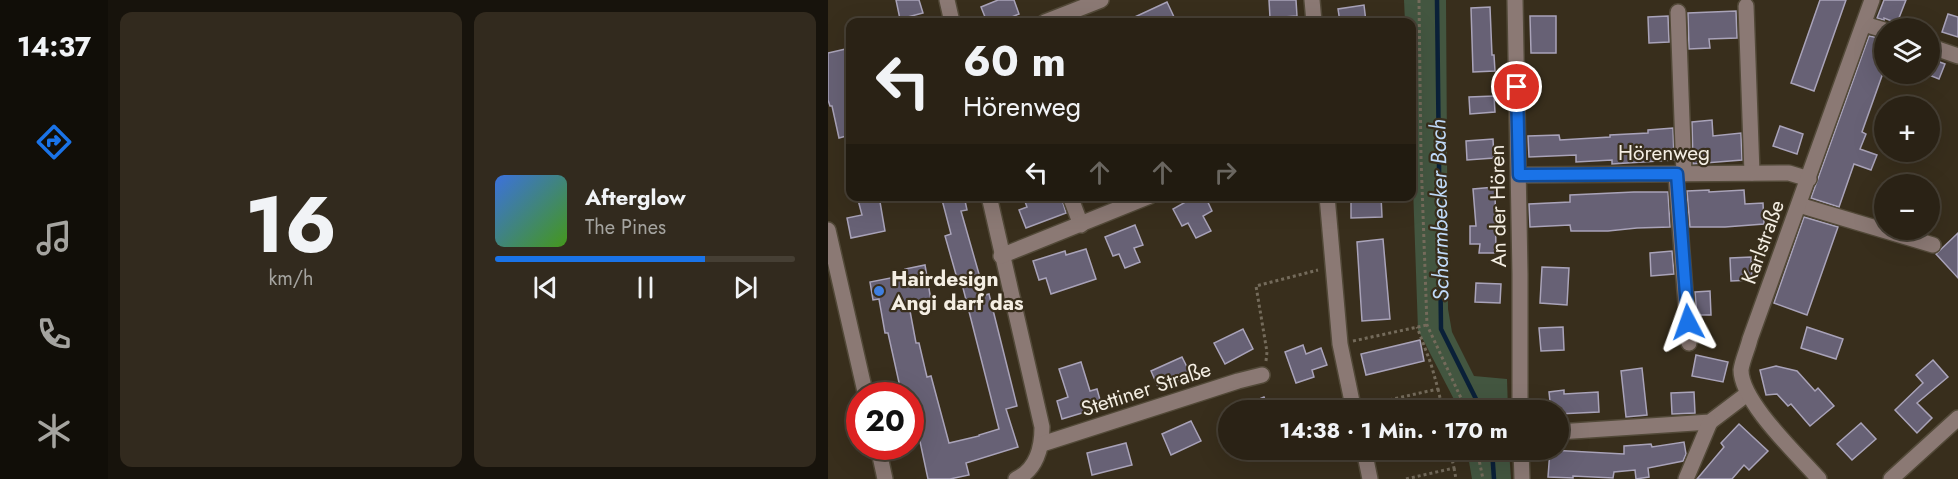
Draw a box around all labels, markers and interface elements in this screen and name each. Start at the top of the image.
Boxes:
map controls [1874,18,1940,240]
button: layers [1874,18,1940,84]
text: 14:37 [17,27,91,66]
text: 60 m [963,31,1066,92]
icon: left [864,42,942,120]
pin [1491,61,1542,112]
icon: arrive [1500,70,1533,103]
text: Hörenweg [963,87,1081,126]
button: + [1874,96,1940,162]
water label: Scharmbecker Bach [1421,119,1457,301]
icon: directions [33,121,75,163]
street label: Hörenweg [1618,138,1710,168]
street label: An der Hören [1482,144,1514,268]
icon: left [1020,156,1053,189]
icon: ahead [1083,156,1116,189]
icon: ahead [1146,156,1179,189]
icon: right [1209,156,1242,189]
text: 16 [245,169,337,281]
button: − [1874,174,1940,240]
text: Afterglow [585,181,686,213]
street label: Karlstraße [1734,196,1792,288]
text: The Pines [585,213,666,242]
icon: music [33,217,75,259]
text: km/h [268,264,314,293]
place label: Hairdesign Angi darf das [890,264,1024,318]
icon: previous [529,271,562,304]
icon: pause [629,271,662,304]
icon: next [729,271,762,304]
marker: Hairdesign Angi darf das [872,284,886,298]
position arrow [1656,290,1720,354]
icon: phone [33,313,75,355]
street label: Stettiner Straße [1077,354,1215,424]
speed limit sign: 20 [846,382,924,460]
icon: climate [33,410,75,452]
text: 14:38 · 1 Min. · 170 m [1279,414,1508,446]

